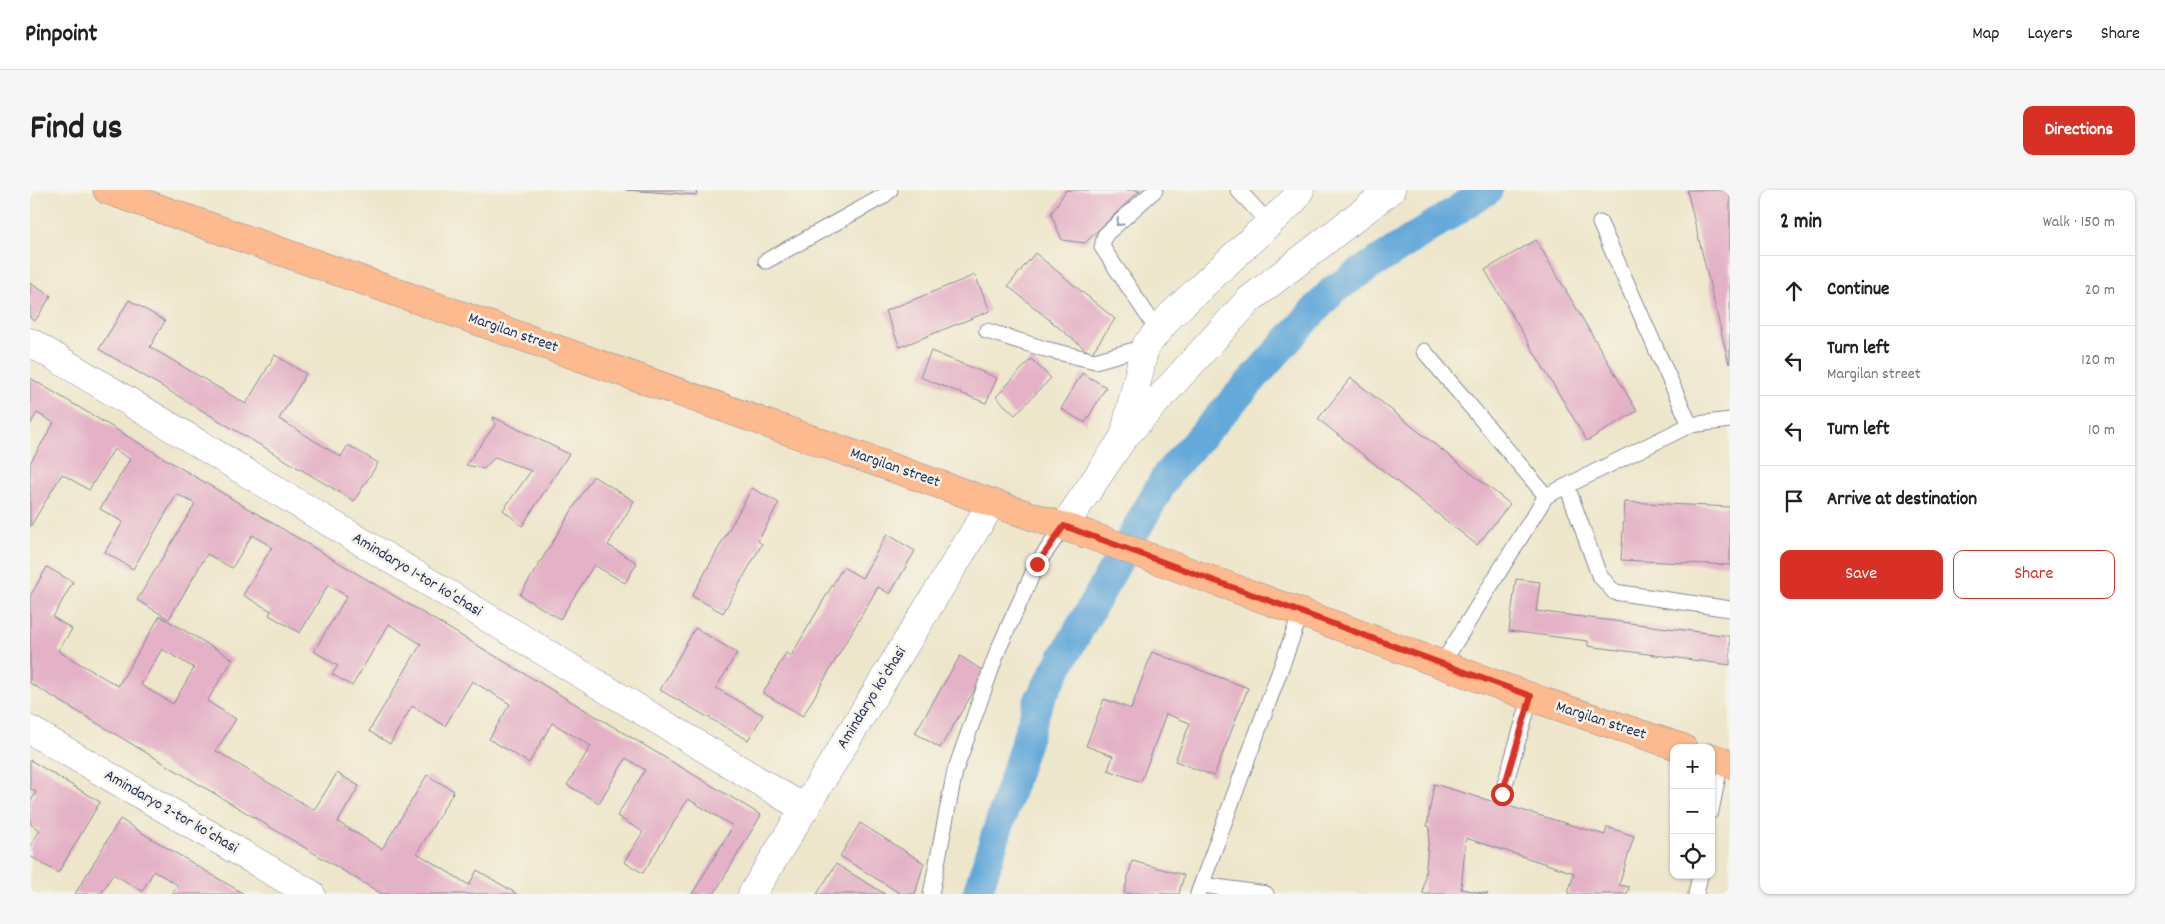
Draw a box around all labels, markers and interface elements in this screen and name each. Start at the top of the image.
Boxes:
text: Pinpoint [25,18,97,52]
text: Map [1972,22,1999,47]
text: Layers [2027,22,2073,47]
text: Share [2101,22,2140,47]
text: Find us [30,105,122,155]
button: Directions [2023,106,2135,155]
text: 2 min [1780,208,1822,238]
text: Walk · 150 m [2043,211,2115,234]
one-way arrow [1115,217,1124,226]
icon: ahead [1780,277,1808,305]
text: Continue [1827,277,1889,304]
text: 20 m [2085,279,2115,302]
street label: Margilan street [465,307,561,359]
text: Turn left [1827,336,1890,363]
icon: left [1780,347,1808,375]
text: 120 m [2081,349,2115,372]
text: Margilan street [1827,363,1921,386]
icon: left [1780,417,1808,445]
text: Turn left [1827,417,1890,444]
text: 10 m [2088,419,2115,442]
street label: Margilan street [847,442,943,494]
icon: arrive [1780,487,1808,515]
text: Arrive at destination [1827,487,1977,514]
street label: Amindaryo 1-tor koʻchasi [348,527,486,623]
button: Save [1780,550,1943,599]
button: Share [1953,550,2115,599]
route end [1026,553,1049,576]
street label: Amindaryo koʻchasi [831,642,913,753]
street label: Margilan street [1553,696,1649,746]
map controls [1670,744,1715,879]
button: + [1670,744,1715,789]
street label: Amindaryo 2-tor koʻchasi [100,764,242,860]
route start [1491,783,1514,806]
button: − [1670,789,1715,834]
button: locate [1670,834,1715,879]

